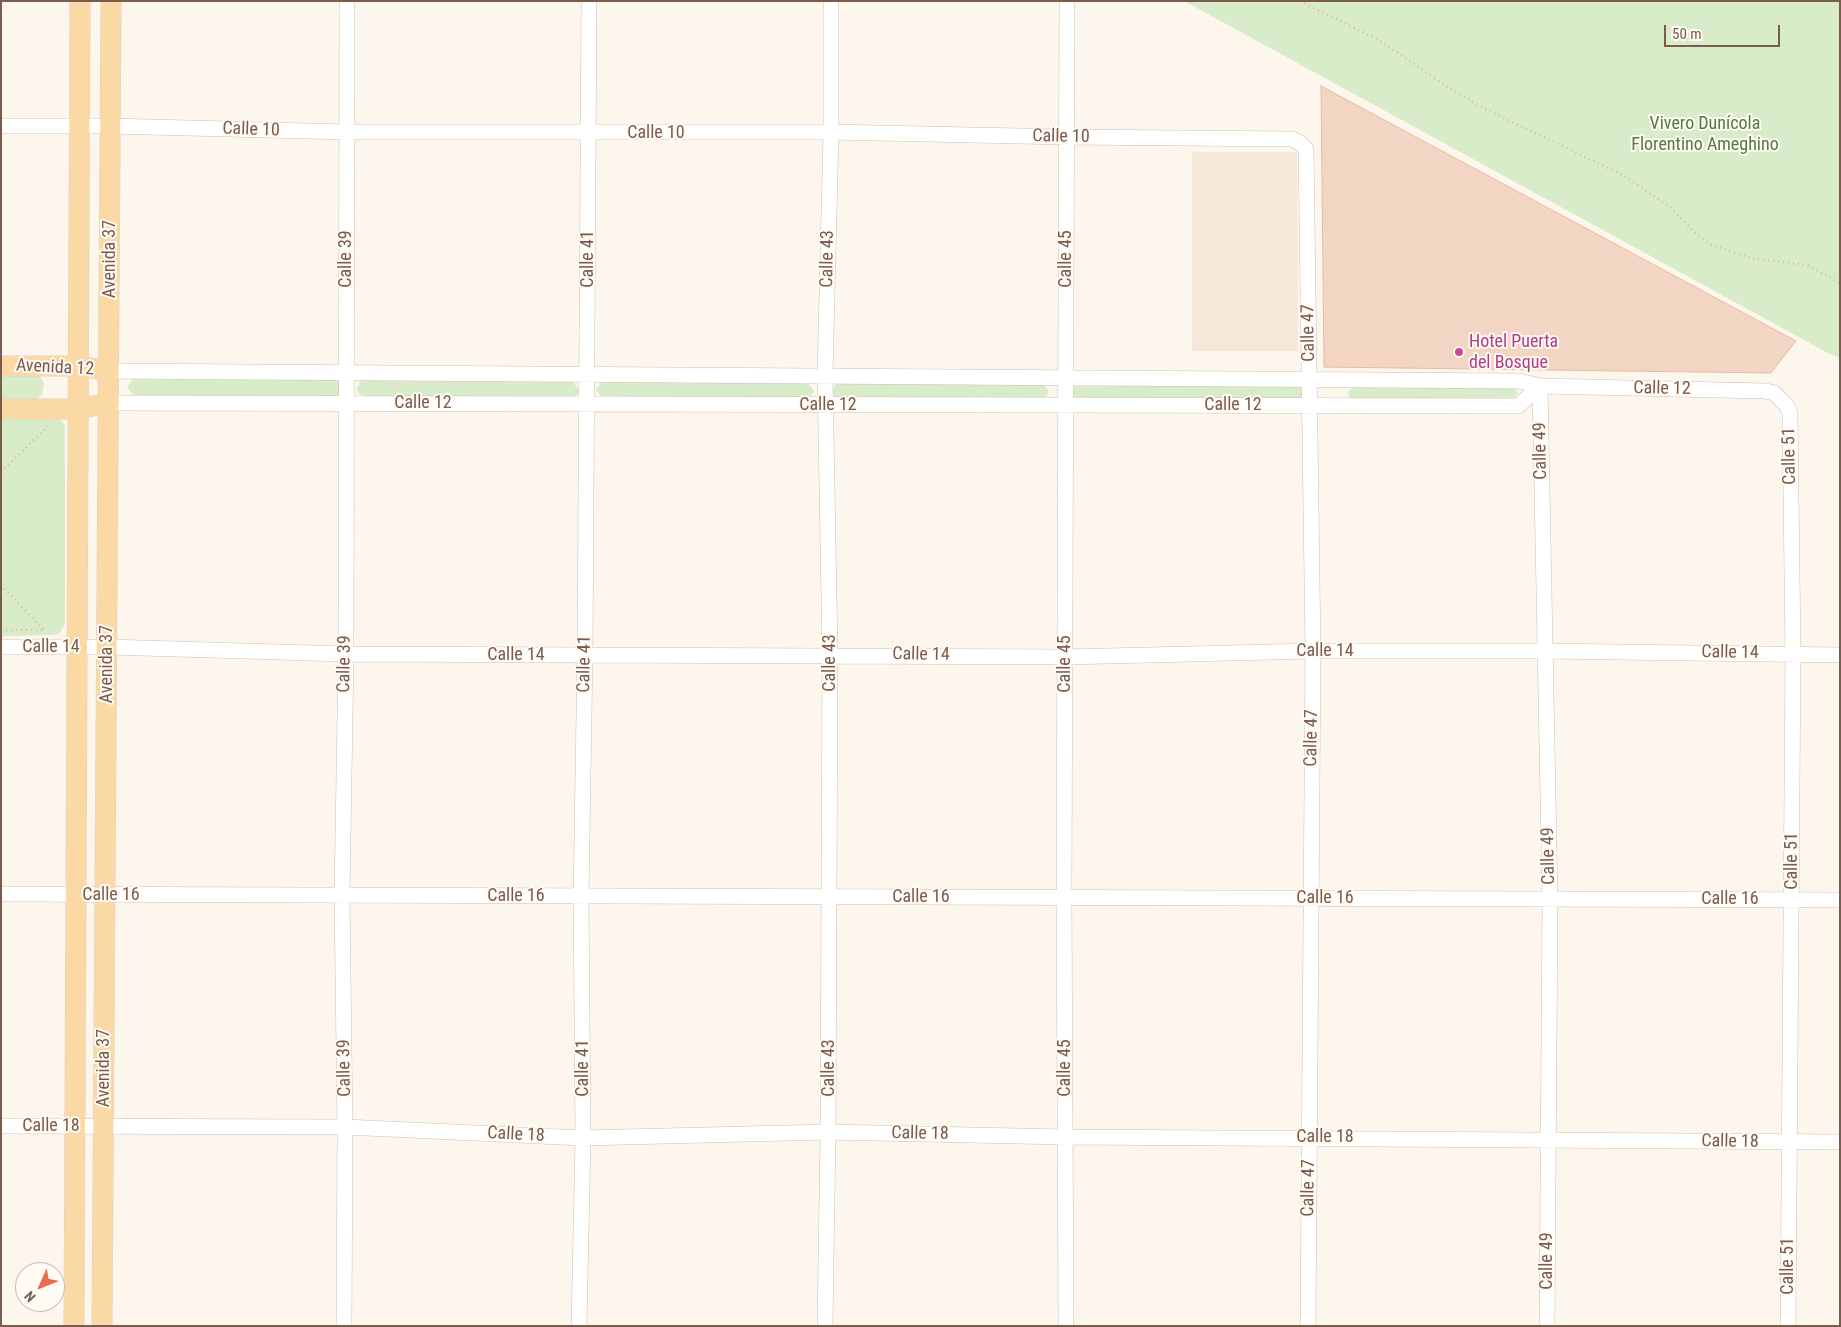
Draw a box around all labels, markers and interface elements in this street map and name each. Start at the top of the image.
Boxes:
scale bar [1666,15,1782,47]
text: 50 m [1672,25,1702,43]
park label: Vivero Dunícola Florentino Ameghino [1631,113,1779,156]
street label: Calle 10 [222,118,280,142]
street label: Calle 10 [627,122,685,144]
street label: Calle 10 [1032,126,1090,148]
street label: Avenida 37 [99,220,121,298]
street label: Calle 39 [335,230,357,288]
street label: Calle 41 [577,230,599,288]
street label: Calle 43 [817,230,839,288]
street label: Calle 45 [1055,230,1077,288]
street label: Calle 47 [1298,304,1320,362]
place label: Hotel Puerta del Bosque [1469,331,1558,374]
marker: Hotel Puerta del Bosque [1453,346,1465,358]
street label: Avenida 12 [15,355,95,381]
street label: Calle 12 [1633,378,1691,400]
street label: Calle 12 [394,392,452,414]
street label: Calle 12 [799,394,857,416]
street label: Calle 12 [1204,394,1262,416]
street label: Calle 49 [1530,422,1552,480]
street label: Calle 51 [1779,427,1801,485]
street label: Avenida 37 [96,625,118,703]
street label: Calle 43 [819,634,841,692]
street label: Calle 39 [334,635,356,693]
street label: Calle 41 [574,635,596,693]
street label: Calle 45 [1054,635,1076,693]
street label: Calle 14 [22,636,80,658]
street label: Calle 14 [1296,640,1354,662]
street label: Calle 14 [1701,642,1759,664]
street label: Calle 14 [487,644,545,666]
street label: Calle 14 [892,644,950,666]
street label: Calle 47 [1301,709,1323,767]
street label: Calle 49 [1538,827,1560,885]
street label: Calle 51 [1781,832,1803,890]
street label: Calle 16 [82,884,140,906]
street label: Calle 16 [487,885,545,907]
street label: Calle 16 [892,886,950,908]
street label: Calle 16 [1296,887,1354,909]
street label: Calle 16 [1701,888,1759,910]
street label: Avenida 37 [93,1029,115,1107]
street label: Calle 39 [334,1039,356,1097]
street label: Calle 41 [572,1039,594,1097]
street label: Calle 43 [818,1039,840,1097]
street label: Calle 45 [1054,1039,1076,1097]
street label: Calle 18 [22,1115,80,1137]
street label: Calle 18 [487,1123,545,1147]
street label: Calle 18 [891,1123,949,1145]
street label: Calle 18 [1296,1126,1354,1148]
street label: Calle 18 [1701,1131,1759,1153]
street label: Calle 47 [1298,1159,1320,1217]
street label: Calle 49 [1536,1232,1558,1290]
street label: Calle 51 [1777,1237,1799,1295]
north arrow [15,1262,65,1312]
text: N [21,1288,39,1305]

